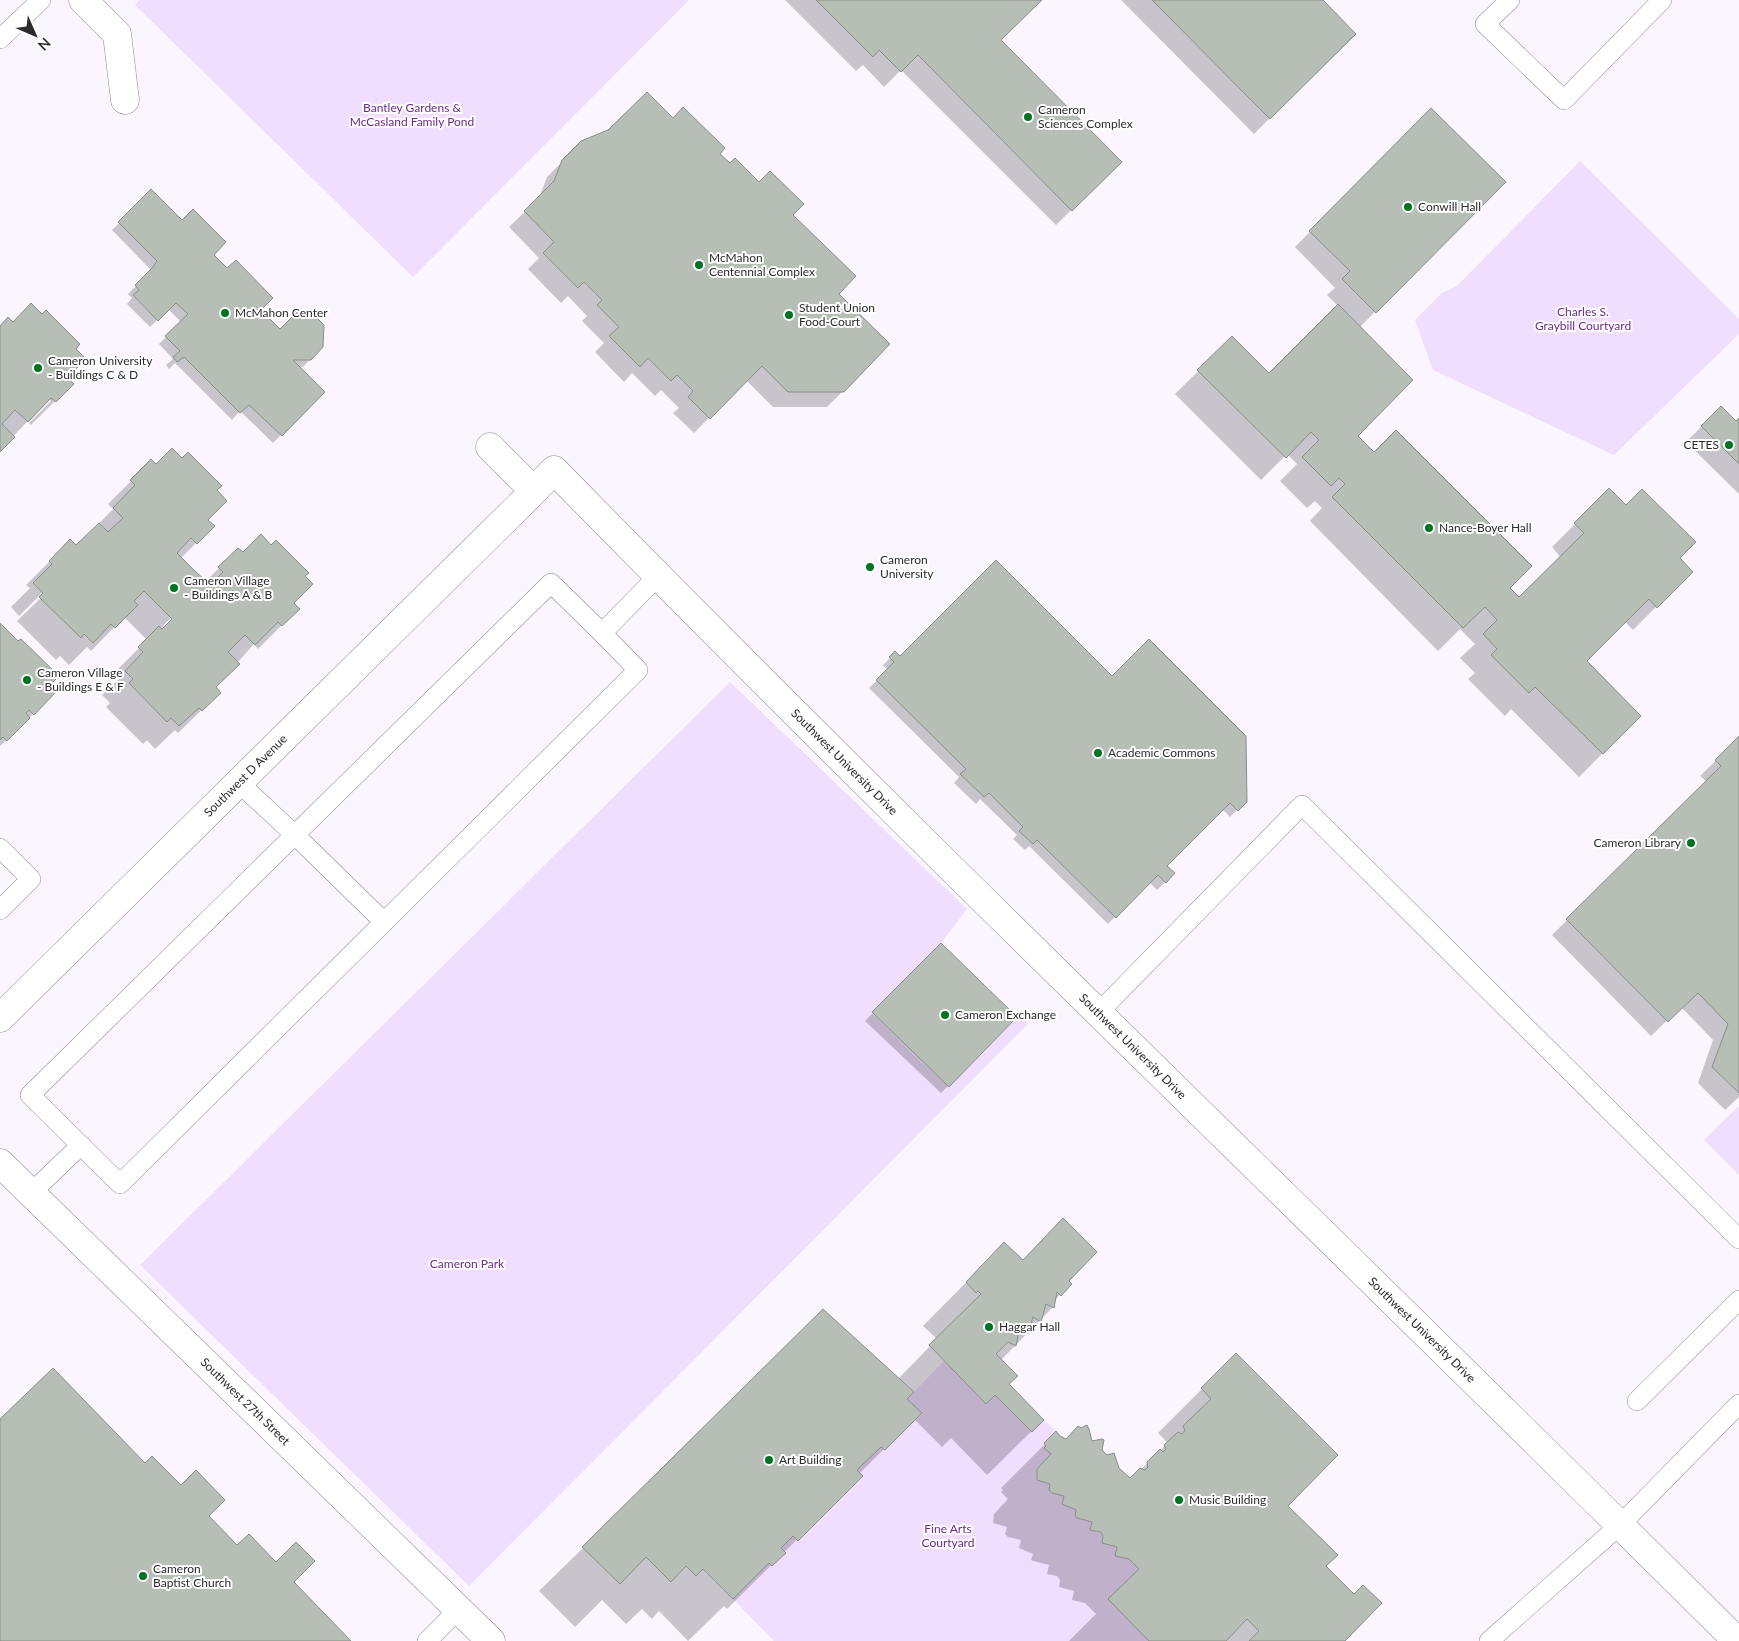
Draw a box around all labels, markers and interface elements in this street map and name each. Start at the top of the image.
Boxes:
north arrow [10,10,60,60]
text: N [35,35,54,54]
park label: Bantley Gardens & McCasland Family Pond [350,100,474,129]
place label: Cameron Sciences Complex [1038,102,1133,131]
marker: Cameron Sciences Complex [1022,111,1034,123]
place label: Conwill Hall [1418,199,1481,214]
marker: Conwill Hall [1402,201,1414,213]
place label: McMahon Centennial Complex [709,250,815,279]
marker: McMahon Centennial Complex [693,259,705,271]
place label: Student Union Food-Court [799,300,875,329]
park label: Charles S. Graybill Courtyard [1535,304,1631,333]
place label: McMahon Center [235,305,328,320]
marker: McMahon Center [219,307,231,319]
marker: Student Union Food-Court [783,309,795,321]
place label: Cameron University - Buildings C & D [48,353,153,382]
marker: Cameron University - Buildings C & D [32,362,44,374]
place label: CETES [1684,437,1719,452]
marker: CETES [1723,439,1735,451]
place label: Nance-Boyer Hall [1439,520,1532,535]
marker: Nance-Boyer Hall [1423,522,1435,534]
place label: Cameron University [880,552,934,581]
marker: Cameron University [864,561,876,573]
place label: Cameron Village - Buildings A & B [184,573,272,602]
marker: Cameron Village - Buildings A & B [168,582,180,594]
place label: Cameron Village - Buildings E & F [37,665,124,694]
marker: Cameron Village - Buildings E & F [21,674,33,686]
street label: Southwest University Drive [788,705,901,818]
street label: Southwest D Avenue [200,731,290,820]
place label: Academic Commons [1108,745,1215,760]
marker: Academic Commons [1092,747,1104,759]
place label: Cameron Library [1594,835,1682,850]
marker: Cameron Library [1685,837,1697,849]
street label: Southwest University Drive [1076,990,1190,1102]
place label: Cameron Exchange [955,1007,1056,1022]
marker: Cameron Exchange [939,1009,951,1021]
park label: Cameron Park [430,1256,505,1271]
street label: Southwest University Drive [1365,1274,1479,1385]
place label: Haggar Hall [999,1319,1060,1334]
marker: Haggar Hall [983,1321,995,1333]
street label: Southwest 27th Street [198,1354,294,1449]
place label: Art Building [779,1452,841,1467]
marker: Art Building [763,1454,775,1466]
place label: Music Building [1189,1492,1266,1507]
marker: Music Building [1173,1494,1185,1506]
park label: Fine Arts Courtyard [922,1521,974,1550]
place label: Cameron Baptist Church [153,1561,231,1590]
marker: Cameron Baptist Church [137,1570,149,1582]

